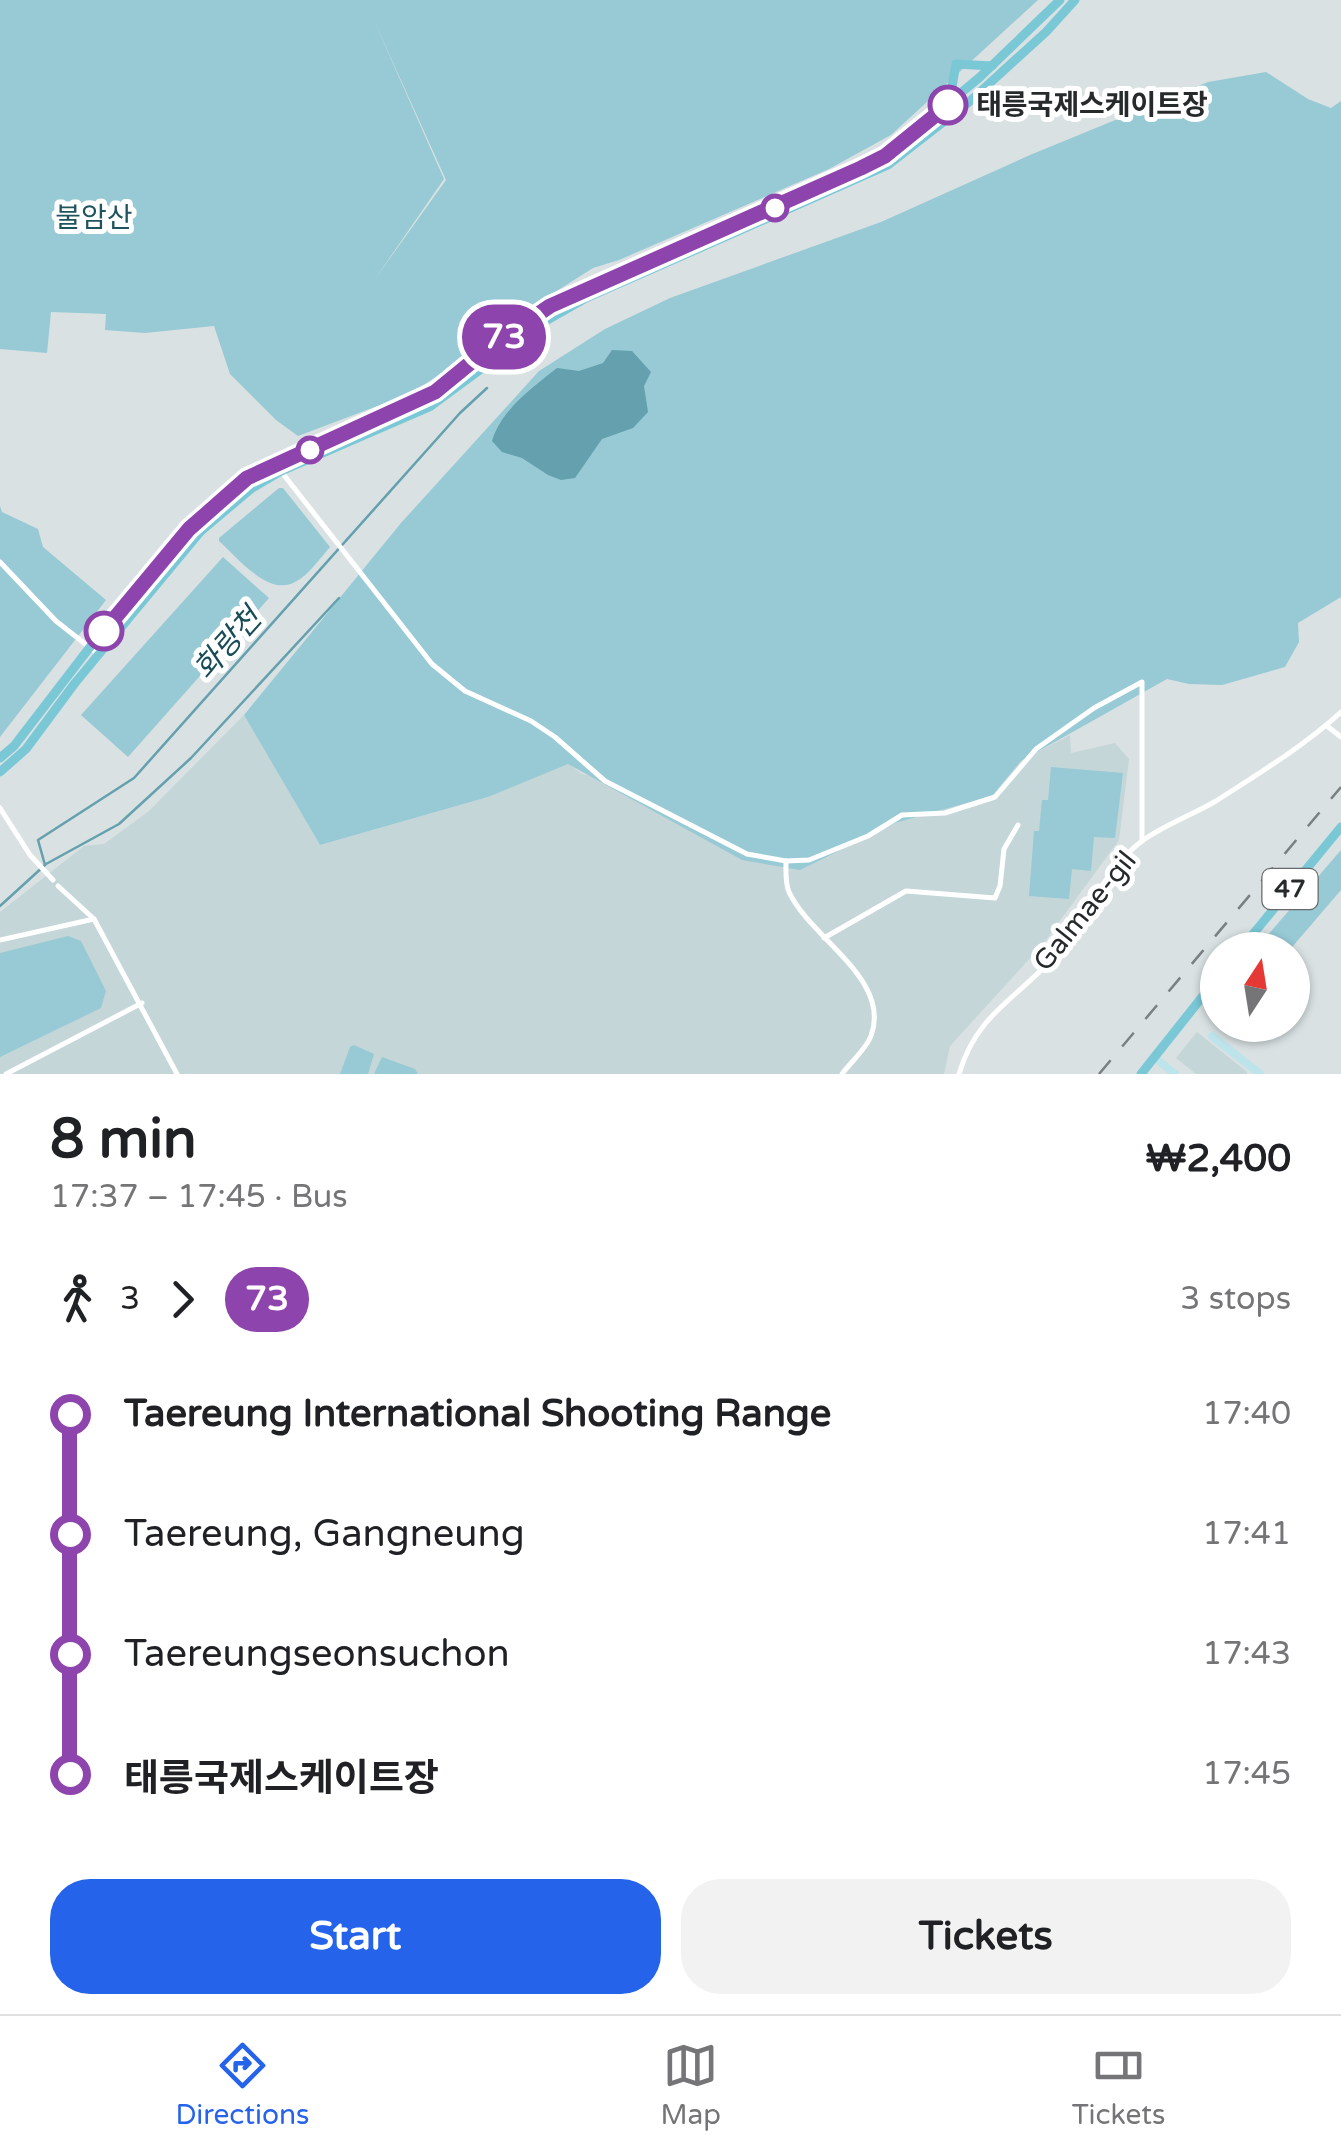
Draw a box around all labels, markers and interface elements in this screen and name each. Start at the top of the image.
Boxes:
marker: 태릉국제스케이트장 [929,86,967,124]
place label: 태릉국제스케이트장 [976,88,1208,122]
unlabelled marker [762,195,788,221]
park label: 불암산 [55,201,133,235]
line badge: 73 [459,304,549,370]
text: 73 [482,316,526,358]
unlabelled marker [297,437,323,463]
water label: 화랑천 [187,598,272,687]
unlabelled marker [85,612,123,650]
street label: Galmae-gil [1026,844,1144,978]
road number: 47 [1262,869,1318,909]
north arrow [1200,932,1310,1042]
map controls [1200,932,1310,1042]
text: 8 min [50,1107,197,1173]
text: ₩2,400 [1145,1136,1291,1182]
text: 17:37 – 17:45 · Bus [50,1178,348,1216]
icon: walk [50,1272,105,1327]
icon: forward [155,1272,210,1327]
text: 73 [245,1278,289,1320]
text: 3 [120,1280,140,1318]
text: 3 stops [1180,1280,1291,1318]
text: Taereung International Shooting Range [124,1391,831,1437]
text: 17:40 [1202,1395,1291,1433]
text: Taereung, Gangneung [124,1511,525,1557]
text: 17:41 [1202,1515,1291,1553]
text: Taereungseonsuchon [124,1631,510,1677]
text: 17:43 [1202,1635,1291,1673]
text: 17:45 [1202,1755,1291,1793]
text: 태릉국제스케이트장 [124,1756,439,1802]
button: Start [50,1879,661,1994]
button: Tickets [681,1879,1291,1994]
tab: Directions [175,2038,309,2132]
tab: Map [660,2038,721,2132]
tab: Tickets [1072,2038,1165,2132]

